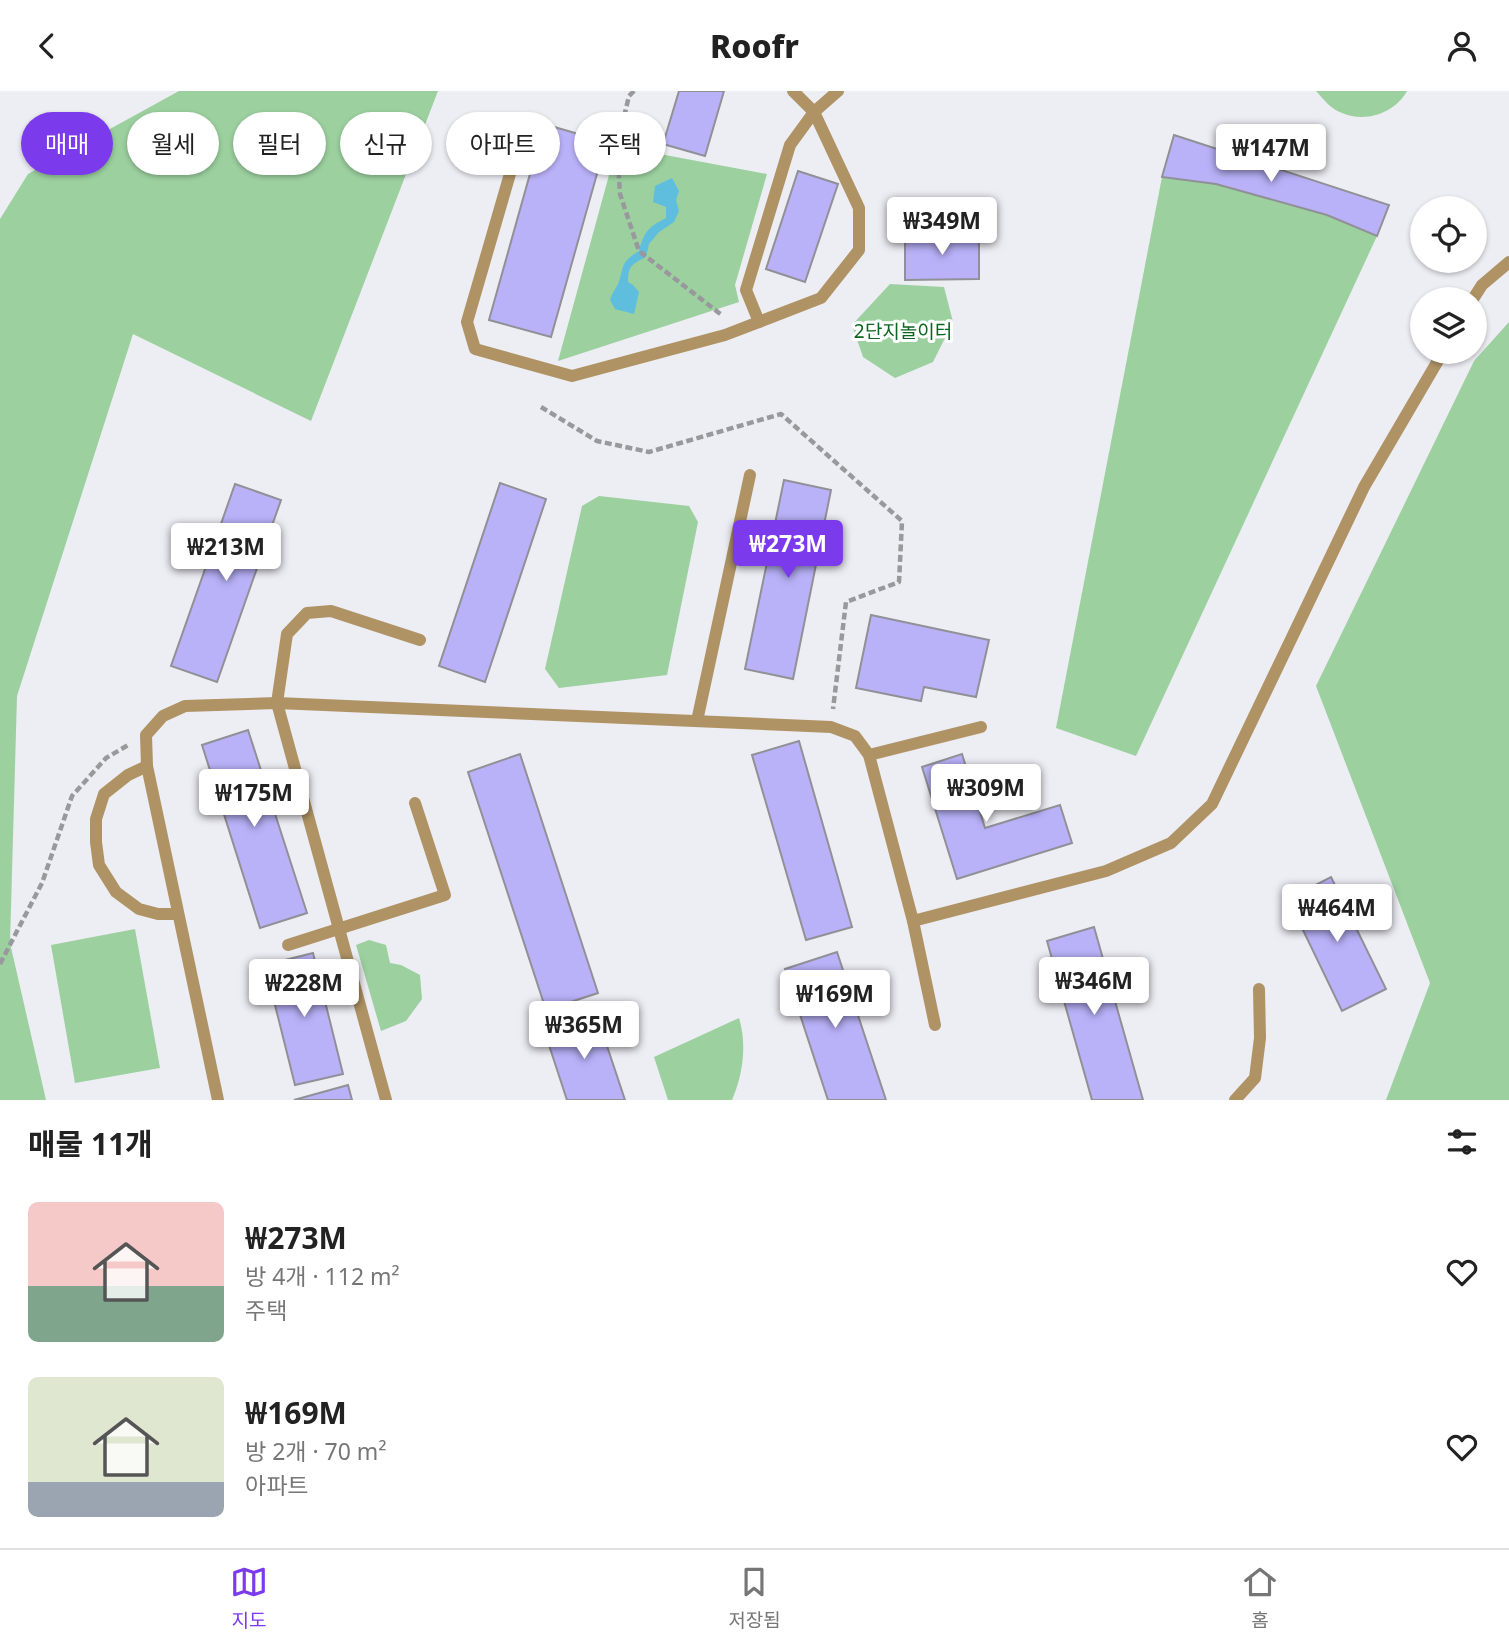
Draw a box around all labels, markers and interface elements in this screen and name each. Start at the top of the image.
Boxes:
text: Roofr [710,24,799,67]
icon: back [28,27,66,65]
icon: person [1443,27,1481,65]
chip: 매매 [21,112,113,175]
chip: 월세 [127,112,219,175]
chip: 필터 [233,112,326,175]
chip: 신규 [340,112,432,175]
chip: 아파트 [446,112,560,175]
chip: 주택 [574,112,666,175]
pin: ₩147M [1222,125,1320,184]
text: ₩147M [1232,131,1310,163]
map controls [1410,196,1487,364]
button: locate [1410,196,1487,273]
pin: ₩349M [893,197,991,257]
text: ₩349M [903,204,981,236]
button: layers [1410,287,1487,364]
park label: 2단지놀이터 [854,318,952,344]
pin: ₩273M [739,521,837,580]
pin: ₩213M [177,524,275,583]
text: ₩273M [749,527,827,559]
text: ₩213M [187,530,265,562]
pin: ₩309M [937,765,1035,824]
pin: ₩175M [205,769,303,829]
text: ₩309M [947,771,1025,803]
text: ₩175M [215,776,293,808]
pin: ₩464M [1288,885,1386,944]
text: ₩464M [1298,891,1376,923]
pin: ₩346M [1045,957,1143,1017]
pin: ₩228M [255,960,353,1019]
text: ₩346M [1055,964,1133,996]
text: ₩228M [265,966,343,998]
pin: ₩169M [786,971,884,1030]
text: ₩169M [796,977,874,1009]
pin: ₩365M [535,1002,633,1061]
text: ₩365M [545,1008,623,1040]
text: 매물 11개 [28,1123,153,1164]
icon: filters [1443,1123,1481,1161]
text: ₩273M [245,1217,347,1258]
icon: home [84,1230,168,1314]
icon: heart [1443,1253,1481,1291]
text: 방 4개 · 112 m² [245,1260,400,1292]
text: 주택 [245,1294,287,1326]
text: ₩169M [245,1392,347,1433]
icon: home [84,1405,168,1489]
icon: heart [1443,1428,1481,1466]
text: 방 2개 · 70 m² [245,1435,386,1467]
text: 아파트 [245,1469,308,1501]
tab: 지도 [230,1563,268,1633]
tab: 저장됨 [728,1563,781,1633]
tab: 홈 [1241,1563,1279,1633]

